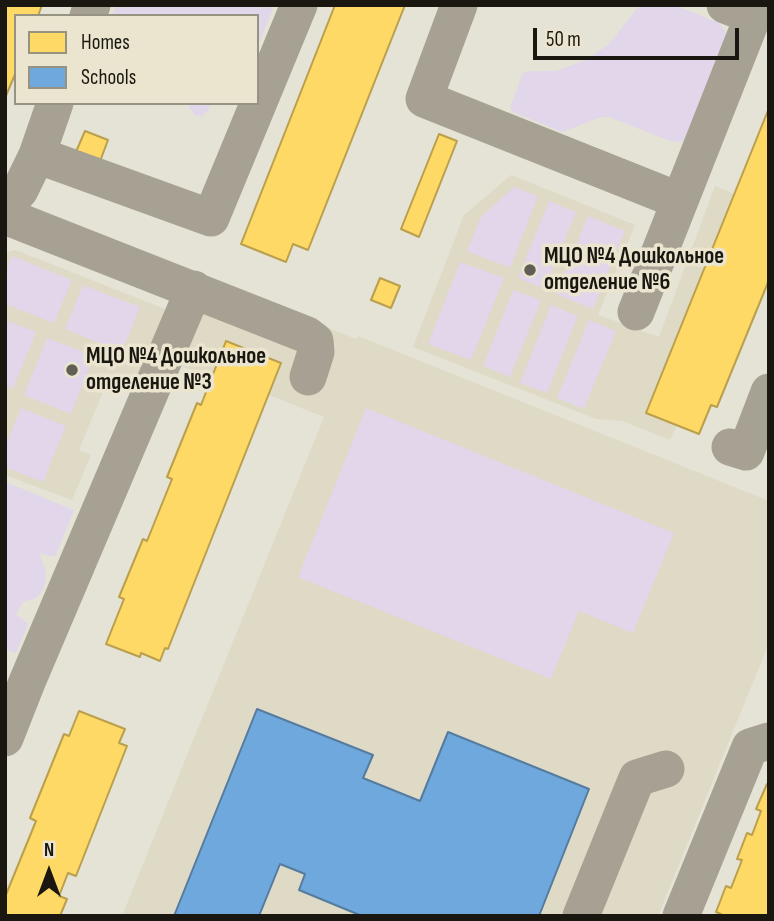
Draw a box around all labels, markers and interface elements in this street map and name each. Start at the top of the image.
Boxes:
legend [14,14,259,105]
scale bar [536,14,742,58]
text: 50 m [546,27,581,52]
text: Homes [81,30,130,55]
text: Schools [81,65,136,90]
place label: МЦО №4 Дошкольное отделение №6 [544,243,724,297]
marker: МЦО №4 Дошкольное отделение №6 [522,262,538,278]
place label: МЦО №4 Дошкольное отделение №3 [86,343,266,397]
marker: МЦО №4 Дошкольное отделение №3 [64,362,80,378]
north arrow [14,837,84,907]
text: N [44,839,54,862]

